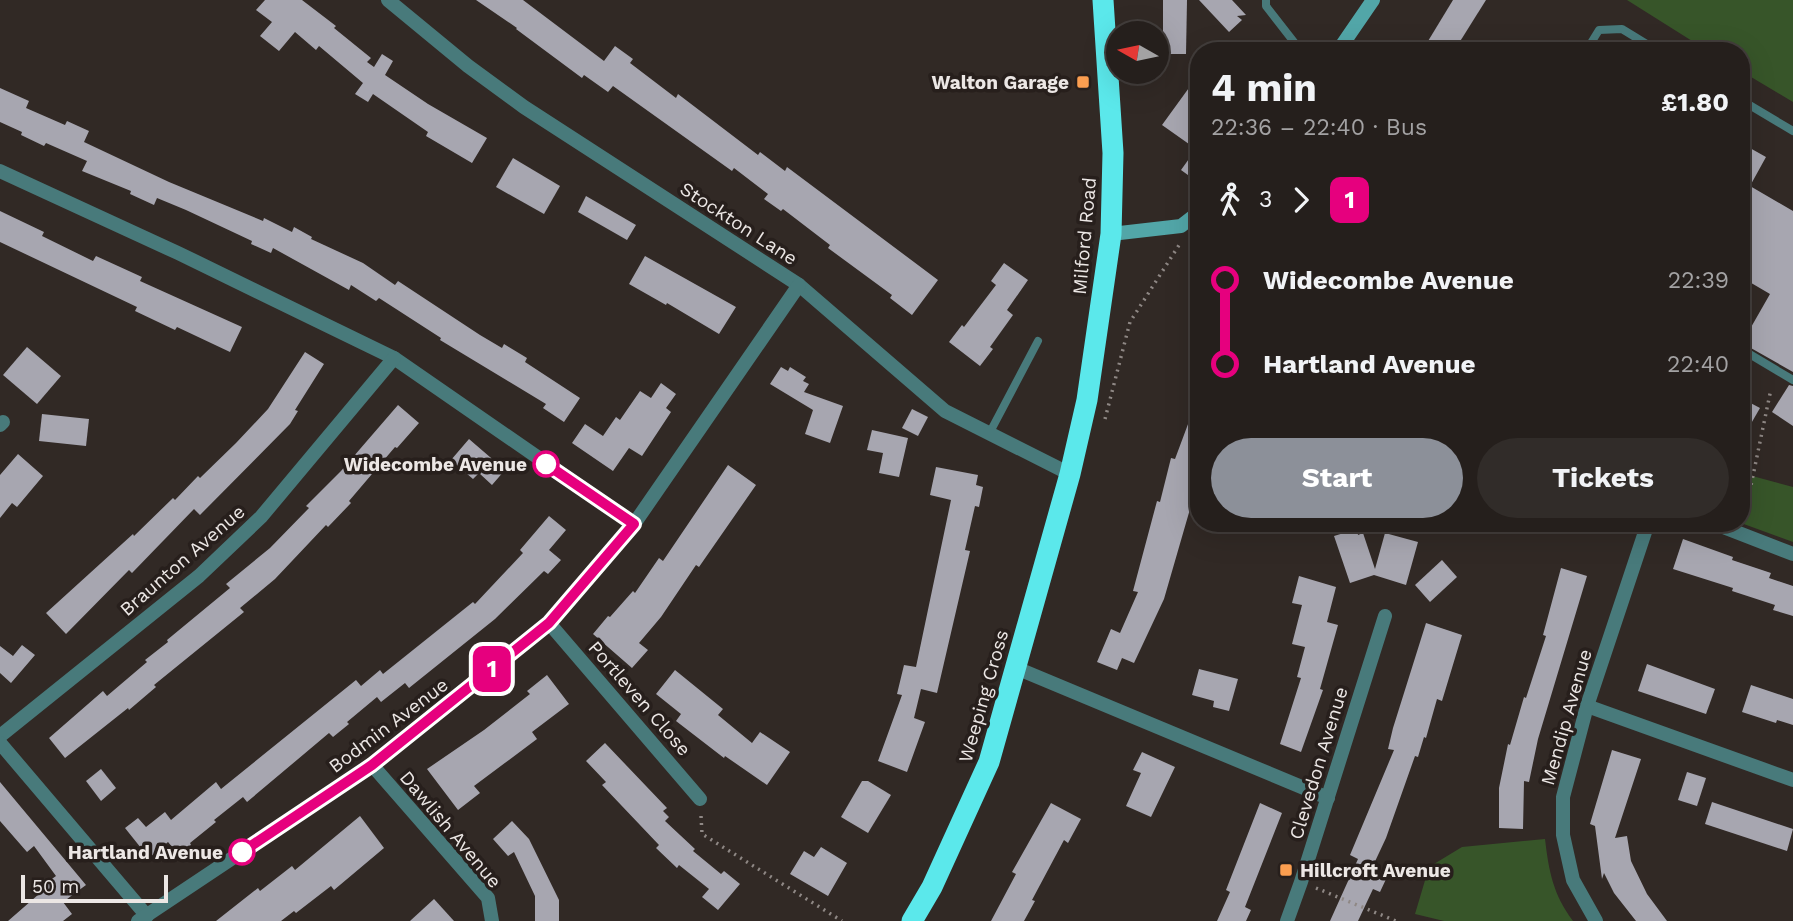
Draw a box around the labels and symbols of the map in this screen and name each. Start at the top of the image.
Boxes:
north arrow [1106,21,1169,84]
place label: Walton Garage [931,71,1069,94]
marker: Walton Garage [1075,74,1091,90]
street label: Milford Road [1068,176,1101,296]
street label: Stockton Lane [676,177,802,270]
marker: Widecombe Avenue [533,451,559,477]
place label: Widecombe Avenue [344,453,527,476]
street label: Braunton Avenue [115,500,250,621]
street label: Weeping Cross [954,627,1013,765]
street label: Portleven Close [583,636,696,761]
line badge: 1 [469,646,515,692]
street label: Mendip Avenue [1536,646,1597,788]
street label: Bodmin Avenue [324,673,453,778]
street label: Clevedon Avenue [1284,684,1353,842]
street label: Dawlish Avenue [395,766,506,893]
marker: Hartland Avenue [229,839,255,865]
place label: Hartland Avenue [68,841,223,864]
place label: Hillcroft Avenue [1300,859,1451,882]
marker: Hillcroft Avenue [1278,862,1294,878]
scale bar [21,872,168,904]

